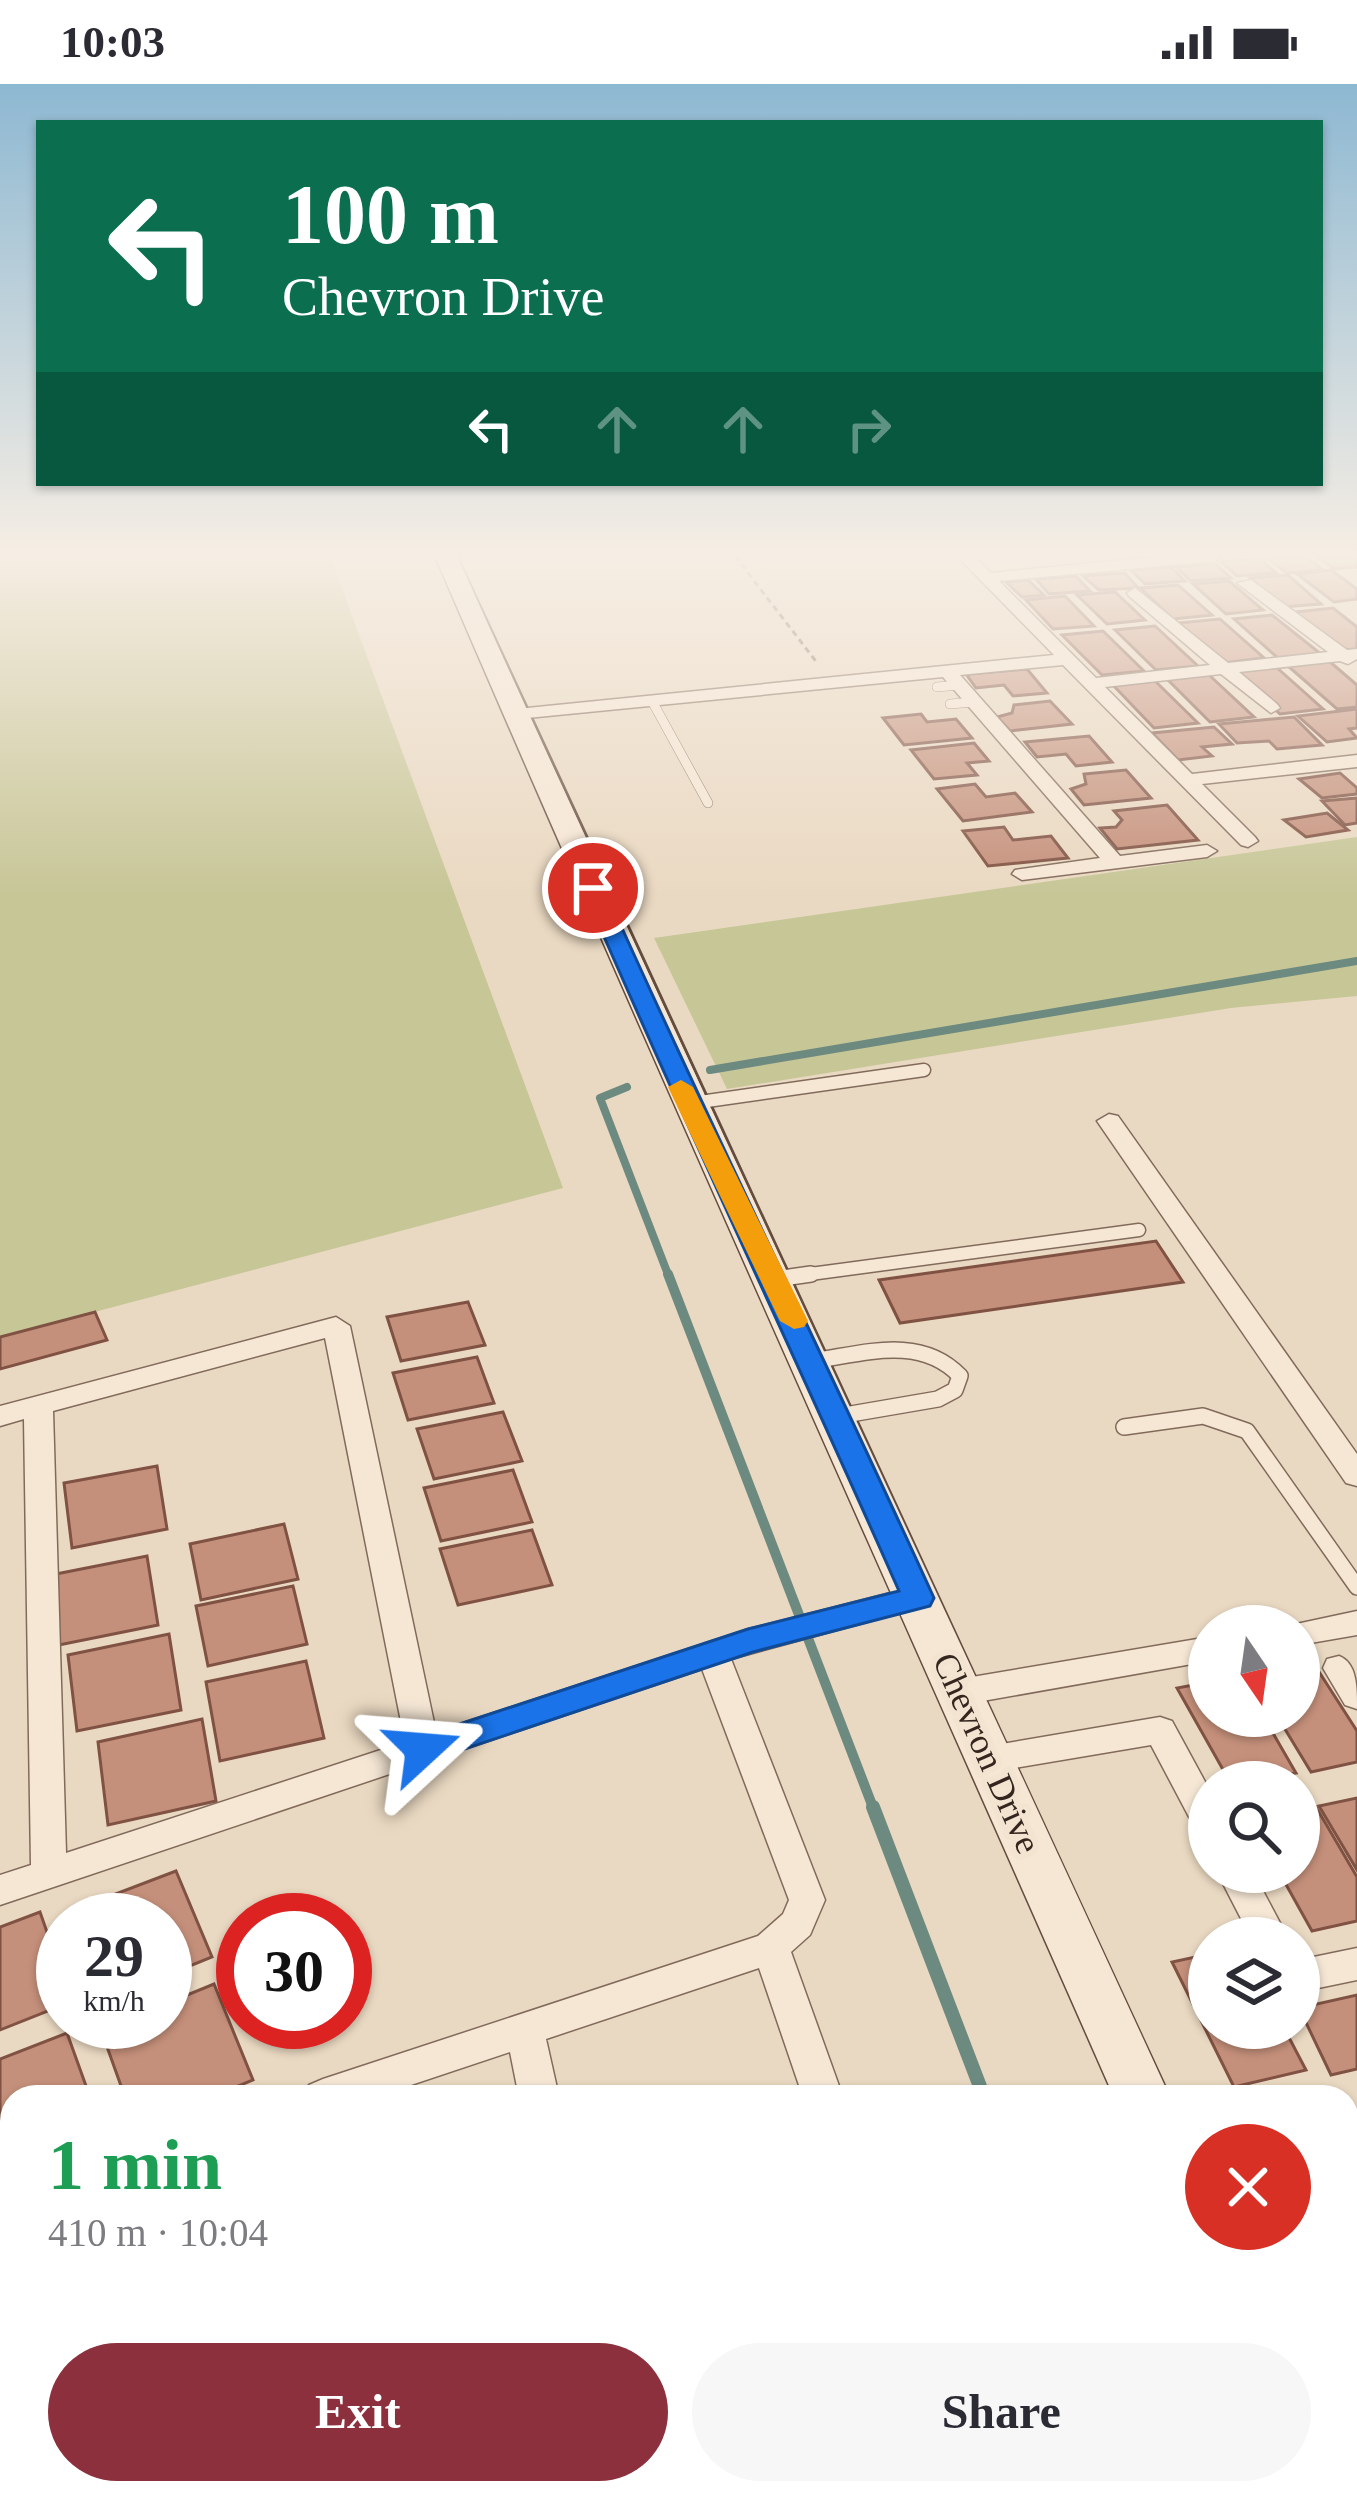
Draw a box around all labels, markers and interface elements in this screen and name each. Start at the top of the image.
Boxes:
text: 10:03 [60,17,165,67]
icon: left [84,168,240,324]
text: 100 m [282,168,499,261]
text: Chevron Drive [282,267,604,327]
icon: left [458,396,524,462]
icon: ahead [584,396,650,462]
icon: ahead [710,396,776,462]
icon: right [836,396,902,462]
pin [542,837,644,939]
icon: arrive [560,855,626,921]
north arrow [1188,1605,1320,1737]
map controls [1188,1605,1320,2049]
street label: Chevron Drive [925,1647,1049,1859]
position arrow [360,1686,486,1812]
button: search [1188,1761,1320,1893]
speed limit sign: 30 [216,1893,372,2049]
button: layers [1188,1917,1320,2049]
text: 29 [84,1923,144,1989]
text: km/h [83,1984,145,2017]
button: close [1185,2124,1311,2250]
text: 1 min [48,2125,222,2205]
text: 410 m · 10:04 [48,2211,268,2254]
button: Exit [48,2343,668,2481]
button: Share [692,2343,1311,2481]

